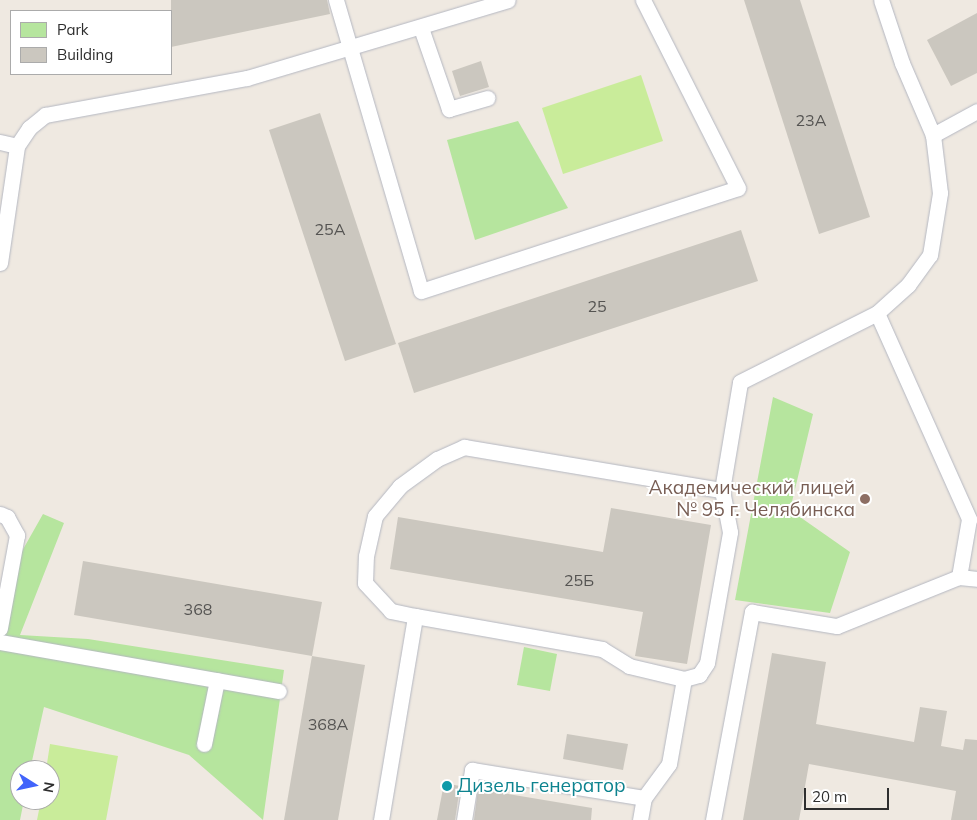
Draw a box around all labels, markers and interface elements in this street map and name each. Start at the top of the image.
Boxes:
legend [10,10,172,75]
text: Park [57,20,89,39]
text: Building [57,45,113,64]
house number: 23А [796,110,826,130]
house number: 25А [315,219,345,239]
house number: 25 [587,296,607,316]
place label: Академический лицей № 95 г. Челябинска [649,477,855,521]
marker: Академический лицей № 95 г. Челябинска [859,493,871,505]
house number: 25Б [564,570,594,590]
house number: 368 [184,599,212,619]
house number: 368А [308,714,348,734]
north arrow [10,760,60,810]
place label: Дизель генератор [457,775,626,797]
scale bar [807,778,892,810]
marker: Дизель генератор [441,780,453,792]
text: N [39,781,59,794]
text: 20 m [812,787,847,806]

